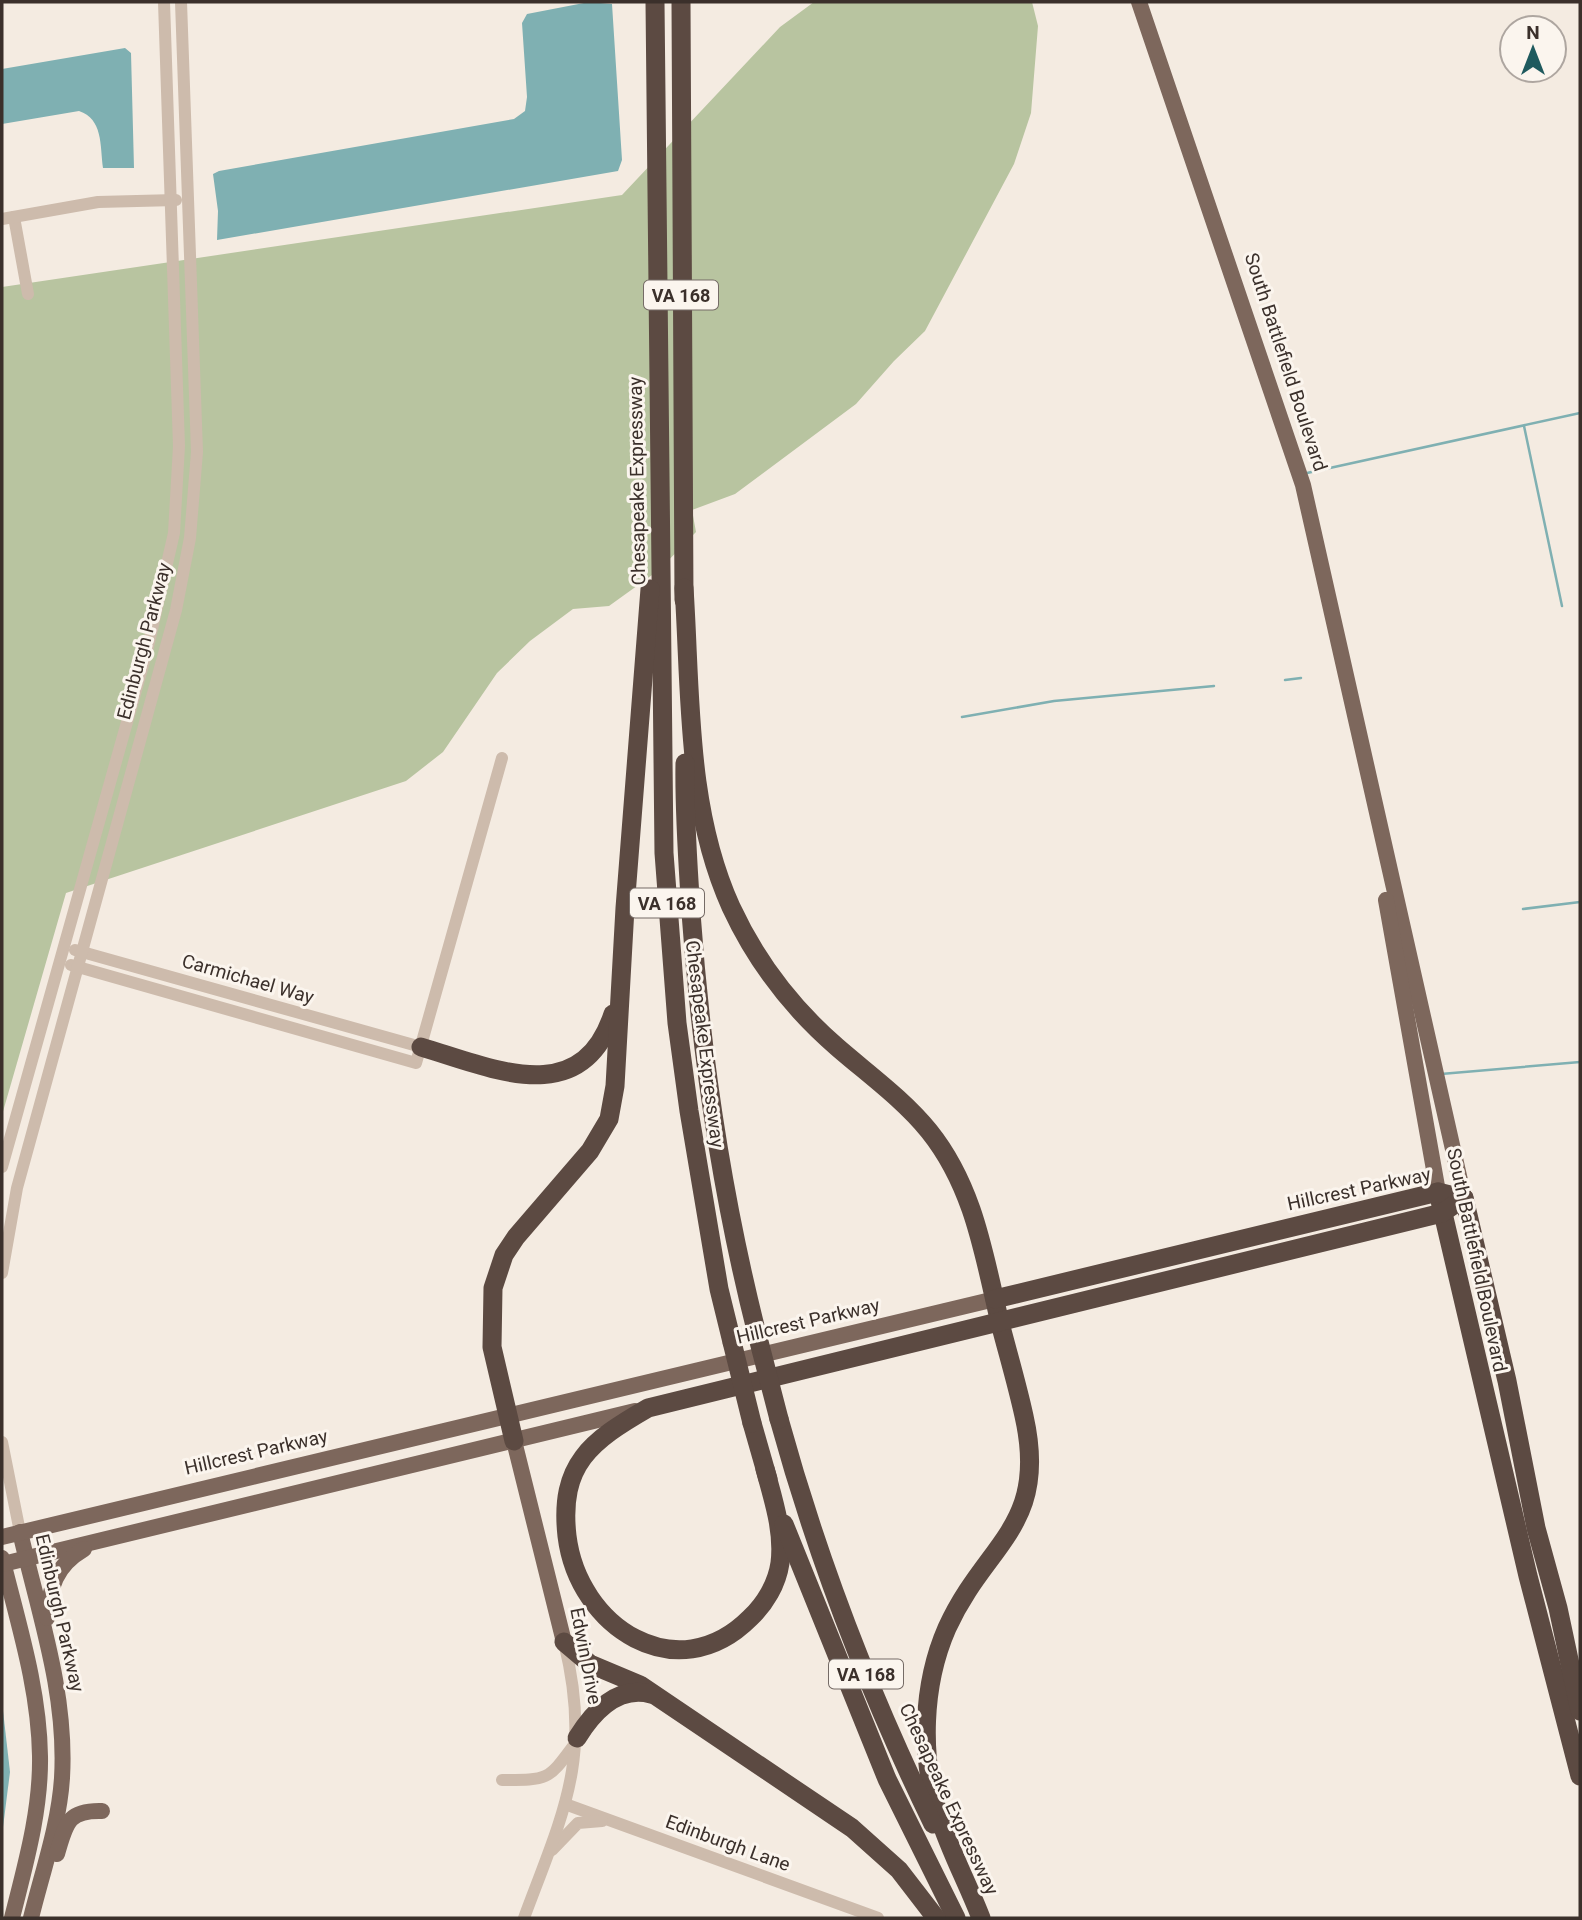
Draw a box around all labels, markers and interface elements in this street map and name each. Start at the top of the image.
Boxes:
north arrow [1498,14,1568,84]
text: N [1526,21,1540,44]
street label: South Battlefield Boulevard [1240,250,1332,474]
road number: VA 168 [644,281,718,310]
street label: Chesapeake Expressway [624,376,650,586]
street label: Edinburgh Parkway [112,560,176,722]
road number: VA 168 [630,888,704,918]
street label: Chesapeake Expressway [681,939,729,1149]
street label: Carmichael Way [179,949,317,1009]
street label: South Battlefield Boulevard [1442,1146,1512,1374]
street label: Hillcrest Parkway [1285,1163,1433,1215]
street label: Hillcrest Parkway [734,1293,882,1349]
street label: Hillcrest Parkway [182,1424,330,1480]
street label: Edinburgh Parkway [31,1532,89,1694]
street label: Edwin Drive [565,1606,607,1706]
road number: VA 168 [829,1660,903,1688]
street label: Chesapeake Expressway [894,1700,1004,1898]
street label: Edinburgh Lane [663,1810,793,1876]

